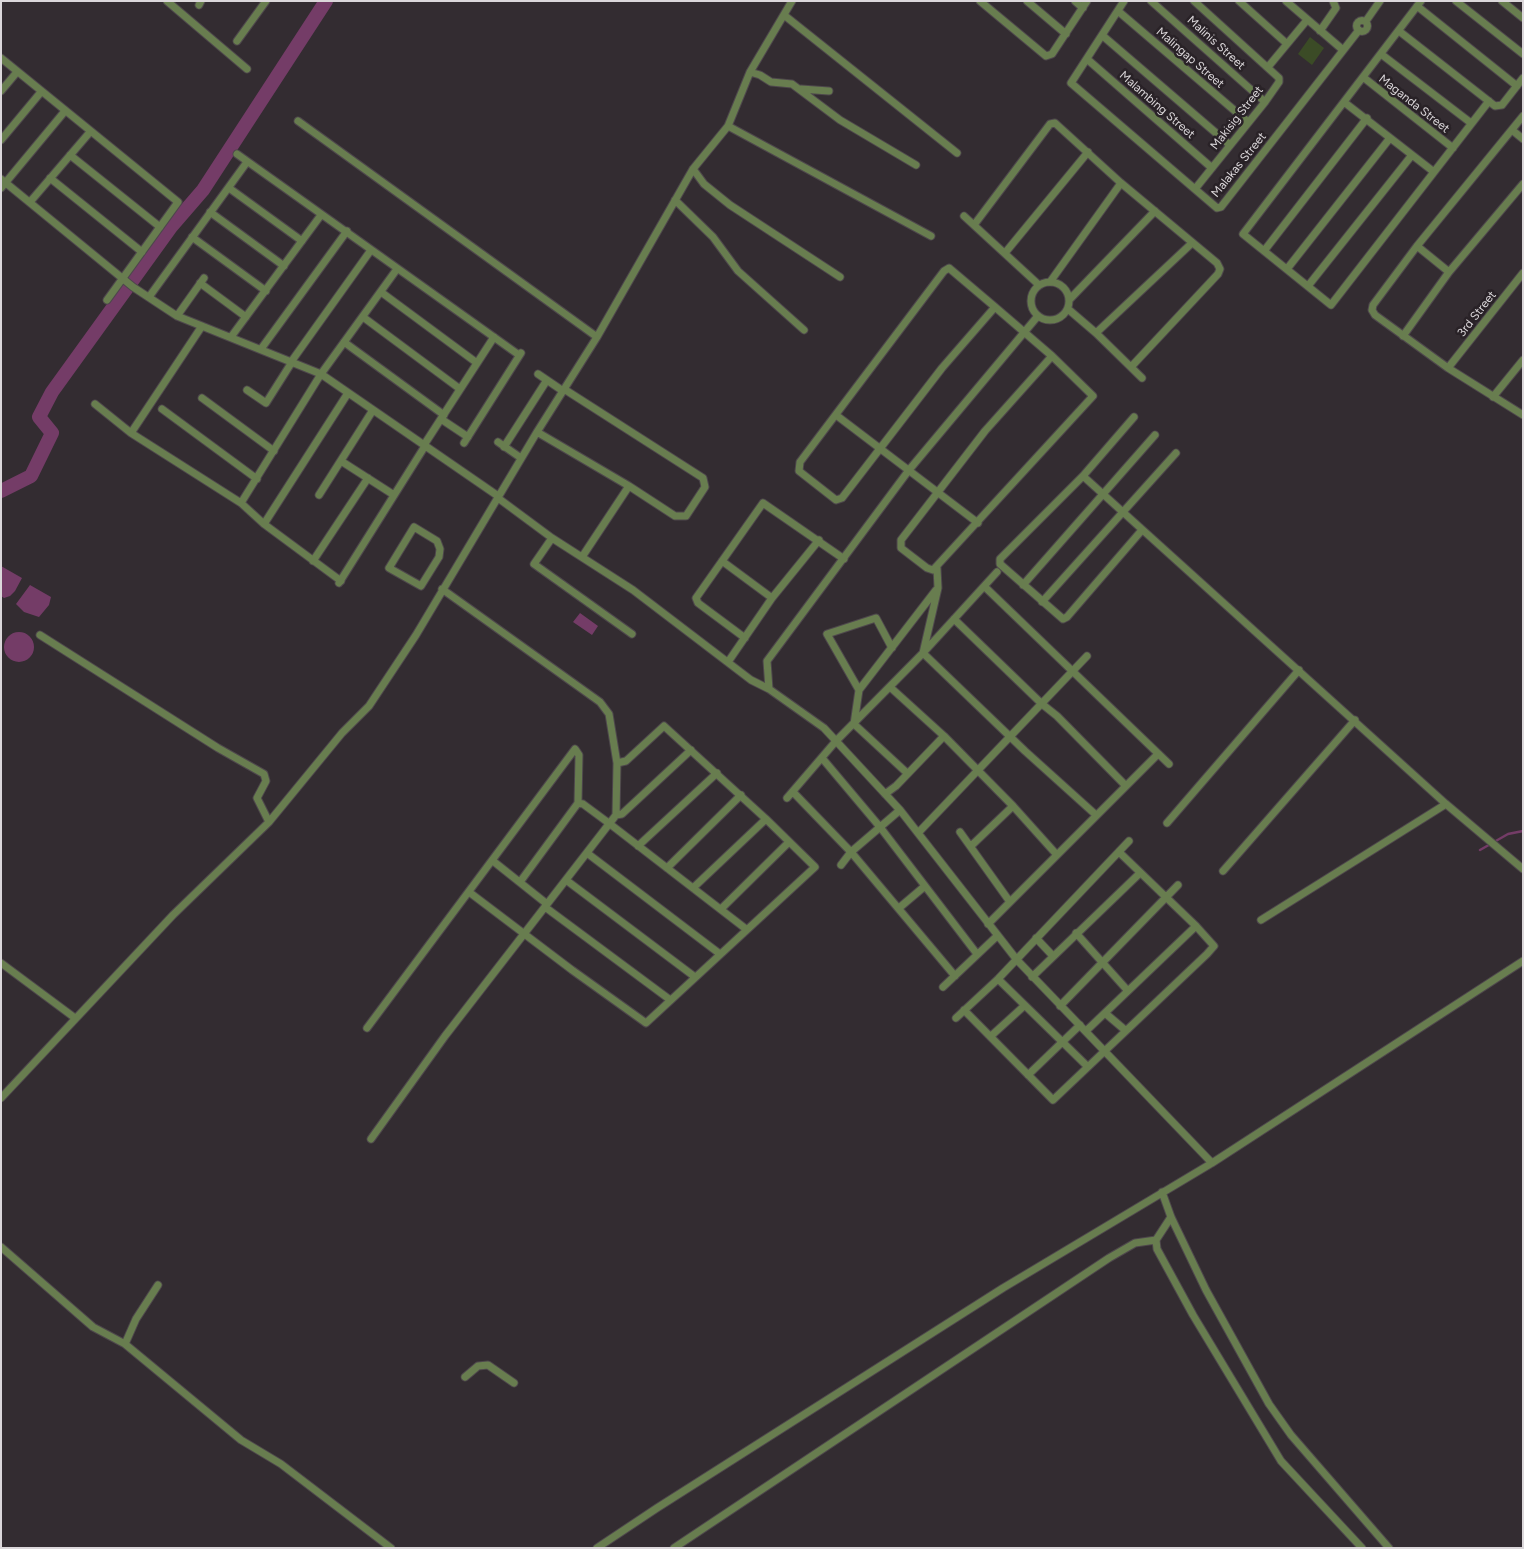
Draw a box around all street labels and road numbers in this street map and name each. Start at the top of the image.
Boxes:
street label: Malinis Street [1184,13,1248,73]
street label: Malingap Street [1153,25,1227,91]
street label: Malambing Street [1116,68,1198,142]
street label: Maganda Street [1376,72,1452,136]
street label: Makisig Street [1208,83,1266,153]
street label: Malakas Street [1209,130,1269,200]
street label: 3rd Street [1455,288,1499,340]

